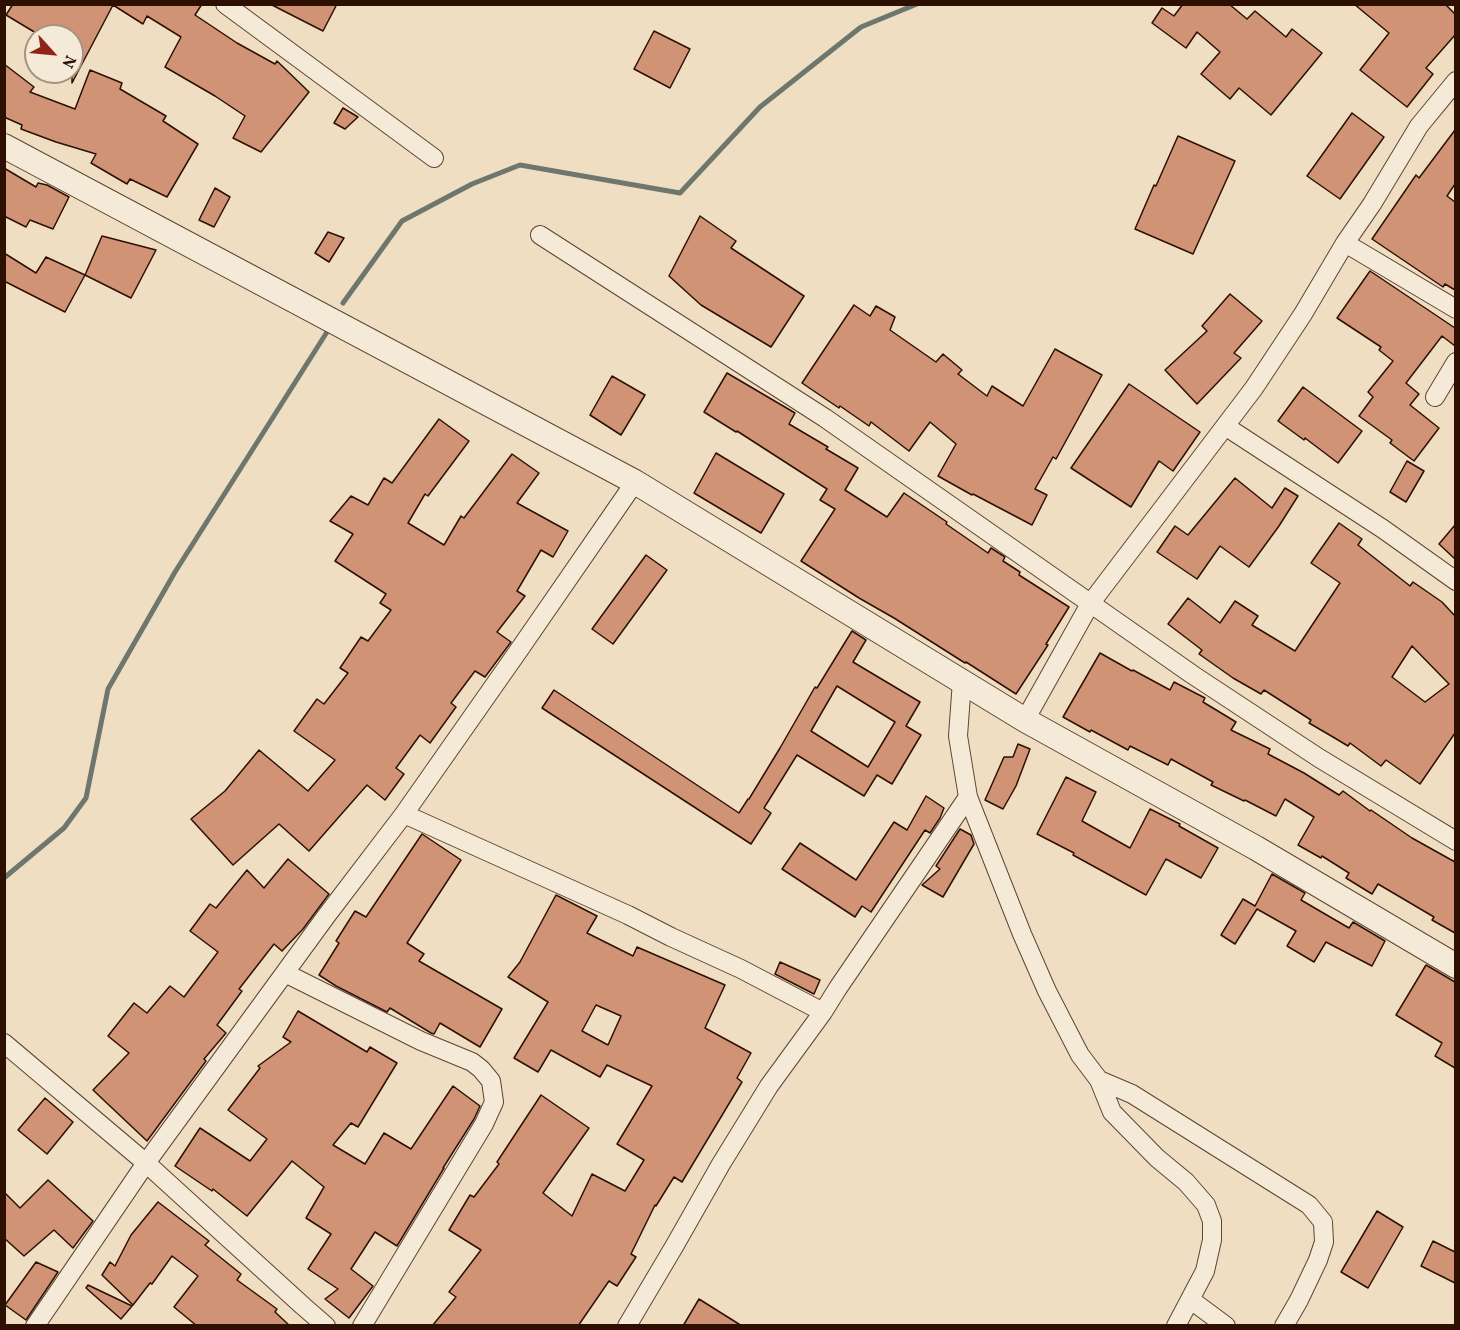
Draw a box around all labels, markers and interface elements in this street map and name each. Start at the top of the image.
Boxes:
north arrow [24,24,84,84]
text: N [56,51,81,71]

